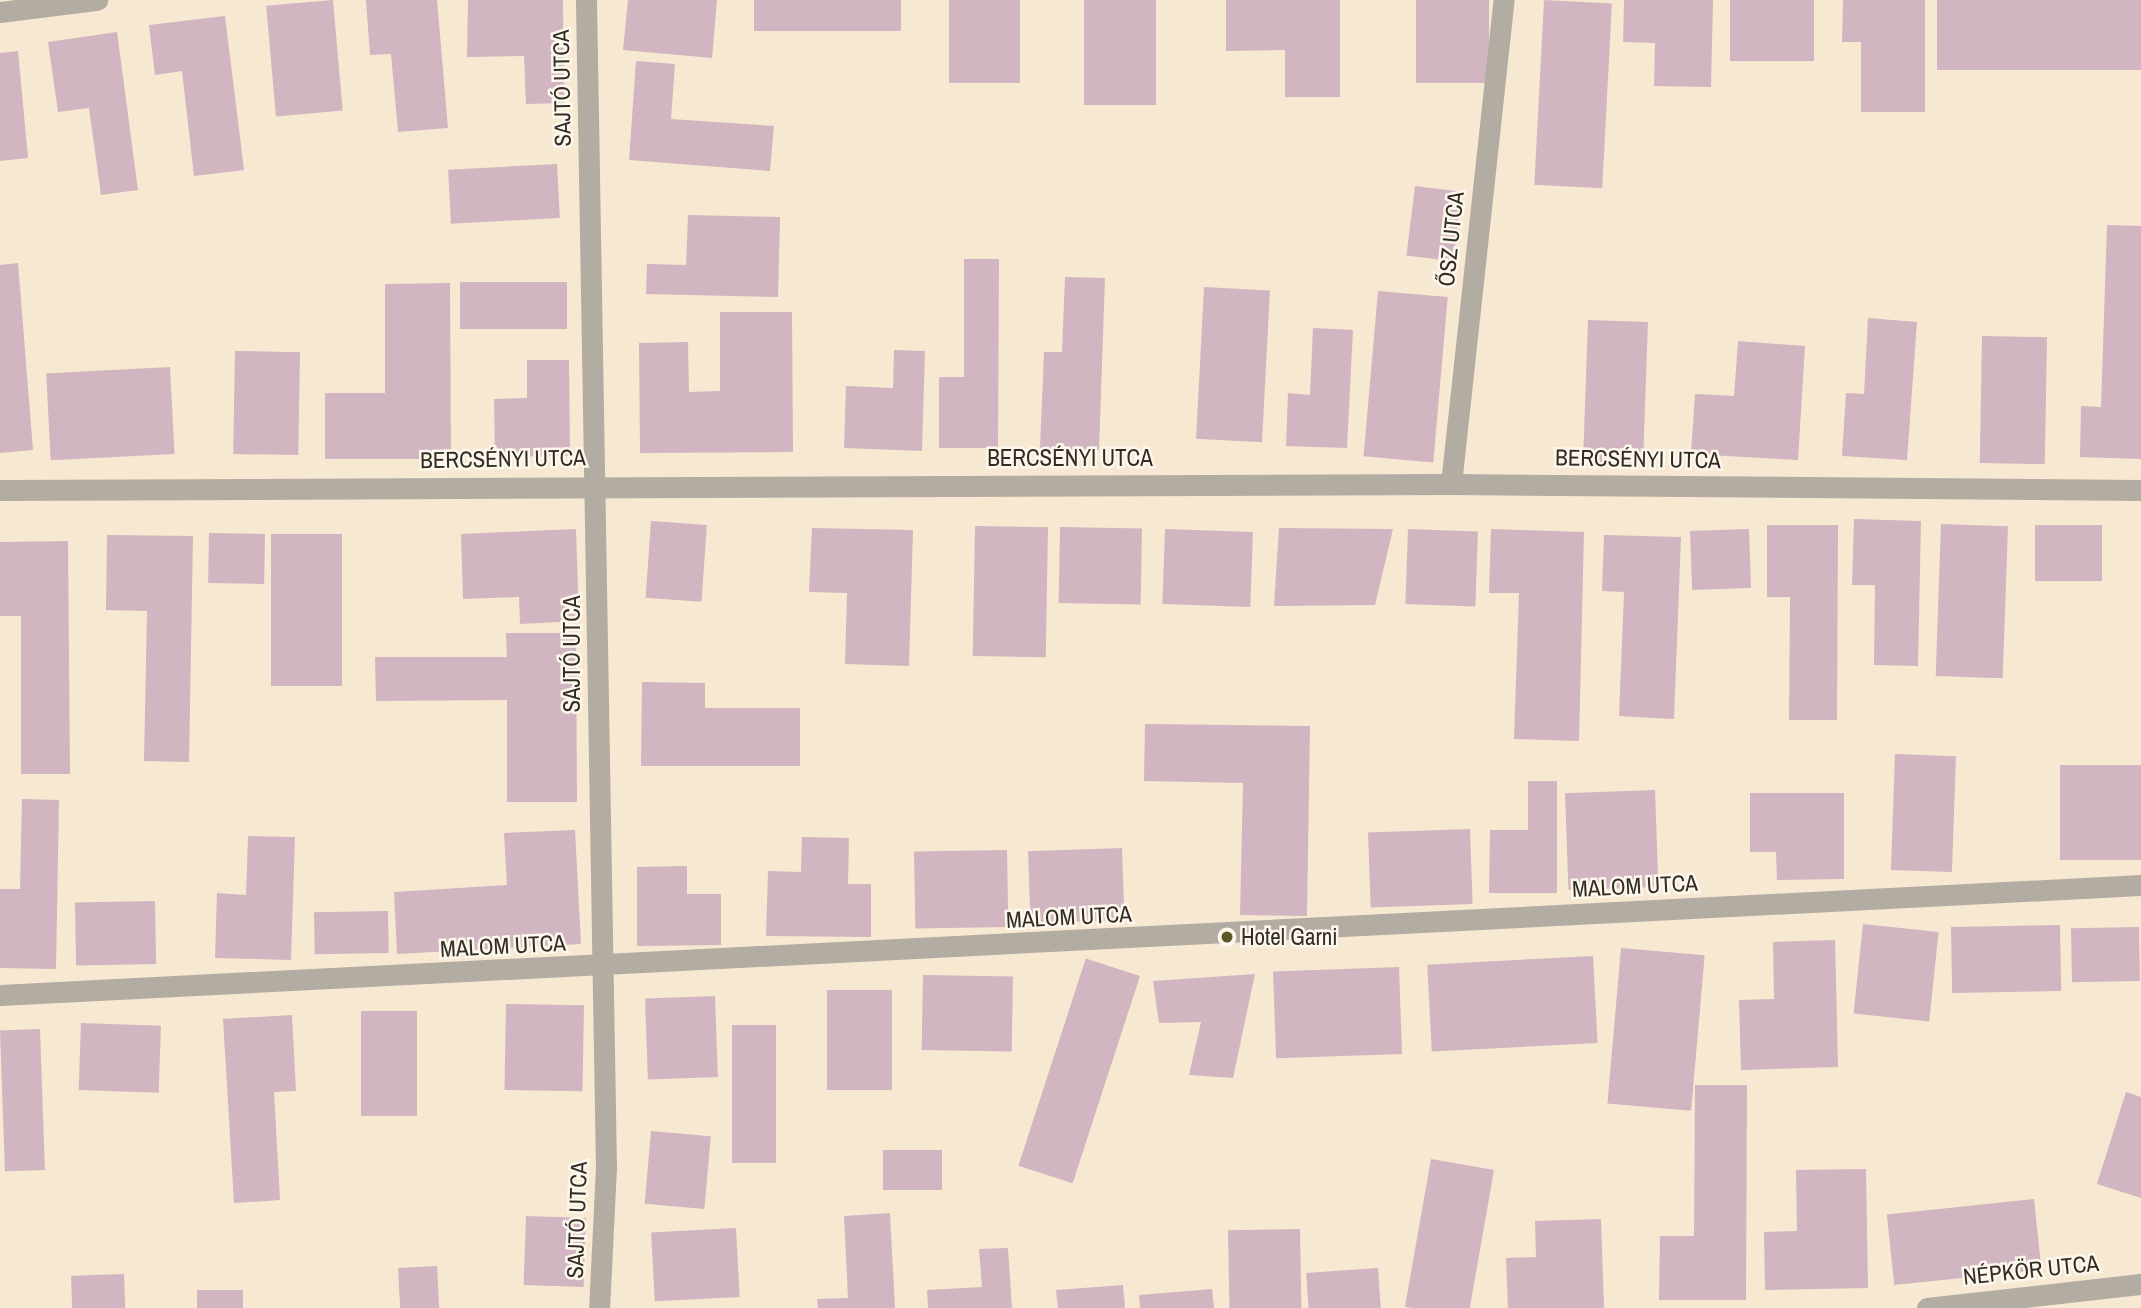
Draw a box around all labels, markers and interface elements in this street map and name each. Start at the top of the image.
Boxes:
street label: SAJTÓ UTCA [547,29,577,147]
street label: ŐSZ UTCA [1432,190,1470,288]
street label: BERCSÉNYI UTCA [420,444,586,474]
street label: BERCSÉNYI UTCA [987,444,1153,472]
street label: BERCSÉNYI UTCA [1555,444,1721,474]
street label: SAJTÓ UTCA [558,595,586,713]
street label: MALOM UTCA [1571,869,1699,903]
street label: MALOM UTCA [1005,900,1133,934]
place label: Hotel Garni [1241,923,1337,951]
street label: MALOM UTCA [439,929,567,963]
marker: Hotel Garni [1219,929,1235,945]
street label: SAJTÓ UTCA [561,1161,593,1279]
street label: NÉPKÖR UTCA [1962,1249,2100,1291]

